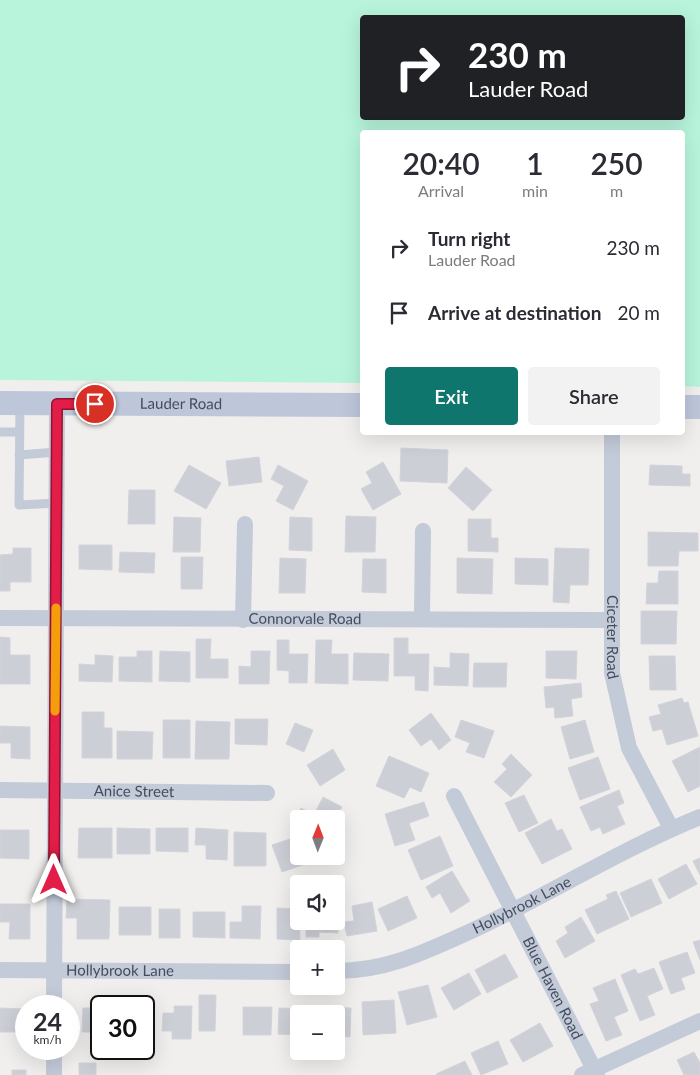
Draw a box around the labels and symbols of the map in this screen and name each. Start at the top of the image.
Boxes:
pin [74,383,116,425]
street label: Lauder Road [140,394,222,412]
street label: Ciceter Road [604,595,623,681]
street label: Connorvale Road [249,609,361,627]
street label: Anice Street [94,781,175,800]
north arrow [290,810,345,865]
position arrow [27,853,79,905]
street label: Hollybrook Lane [469,872,574,937]
street label: Blue Haven Road [520,933,587,1042]
street label: Hollybrook Lane [66,960,174,979]
speed limit sign: 30 [90,995,155,1060]

